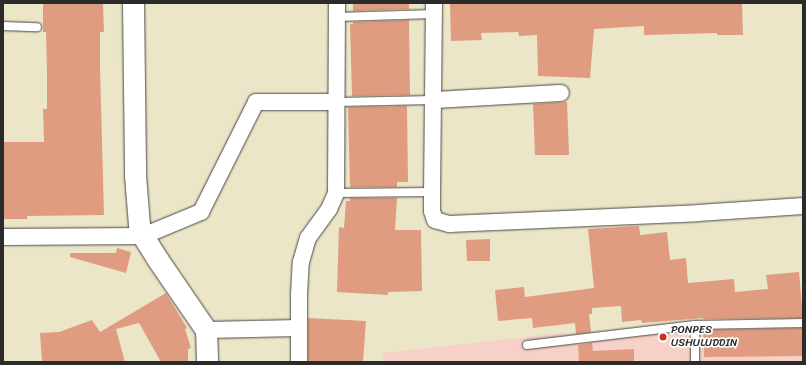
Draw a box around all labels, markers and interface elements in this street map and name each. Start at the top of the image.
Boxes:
place label: PONPES USHULUDDIN [671,324,737,350]
marker: PONPES USHULUDDIN [658,332,668,342]

